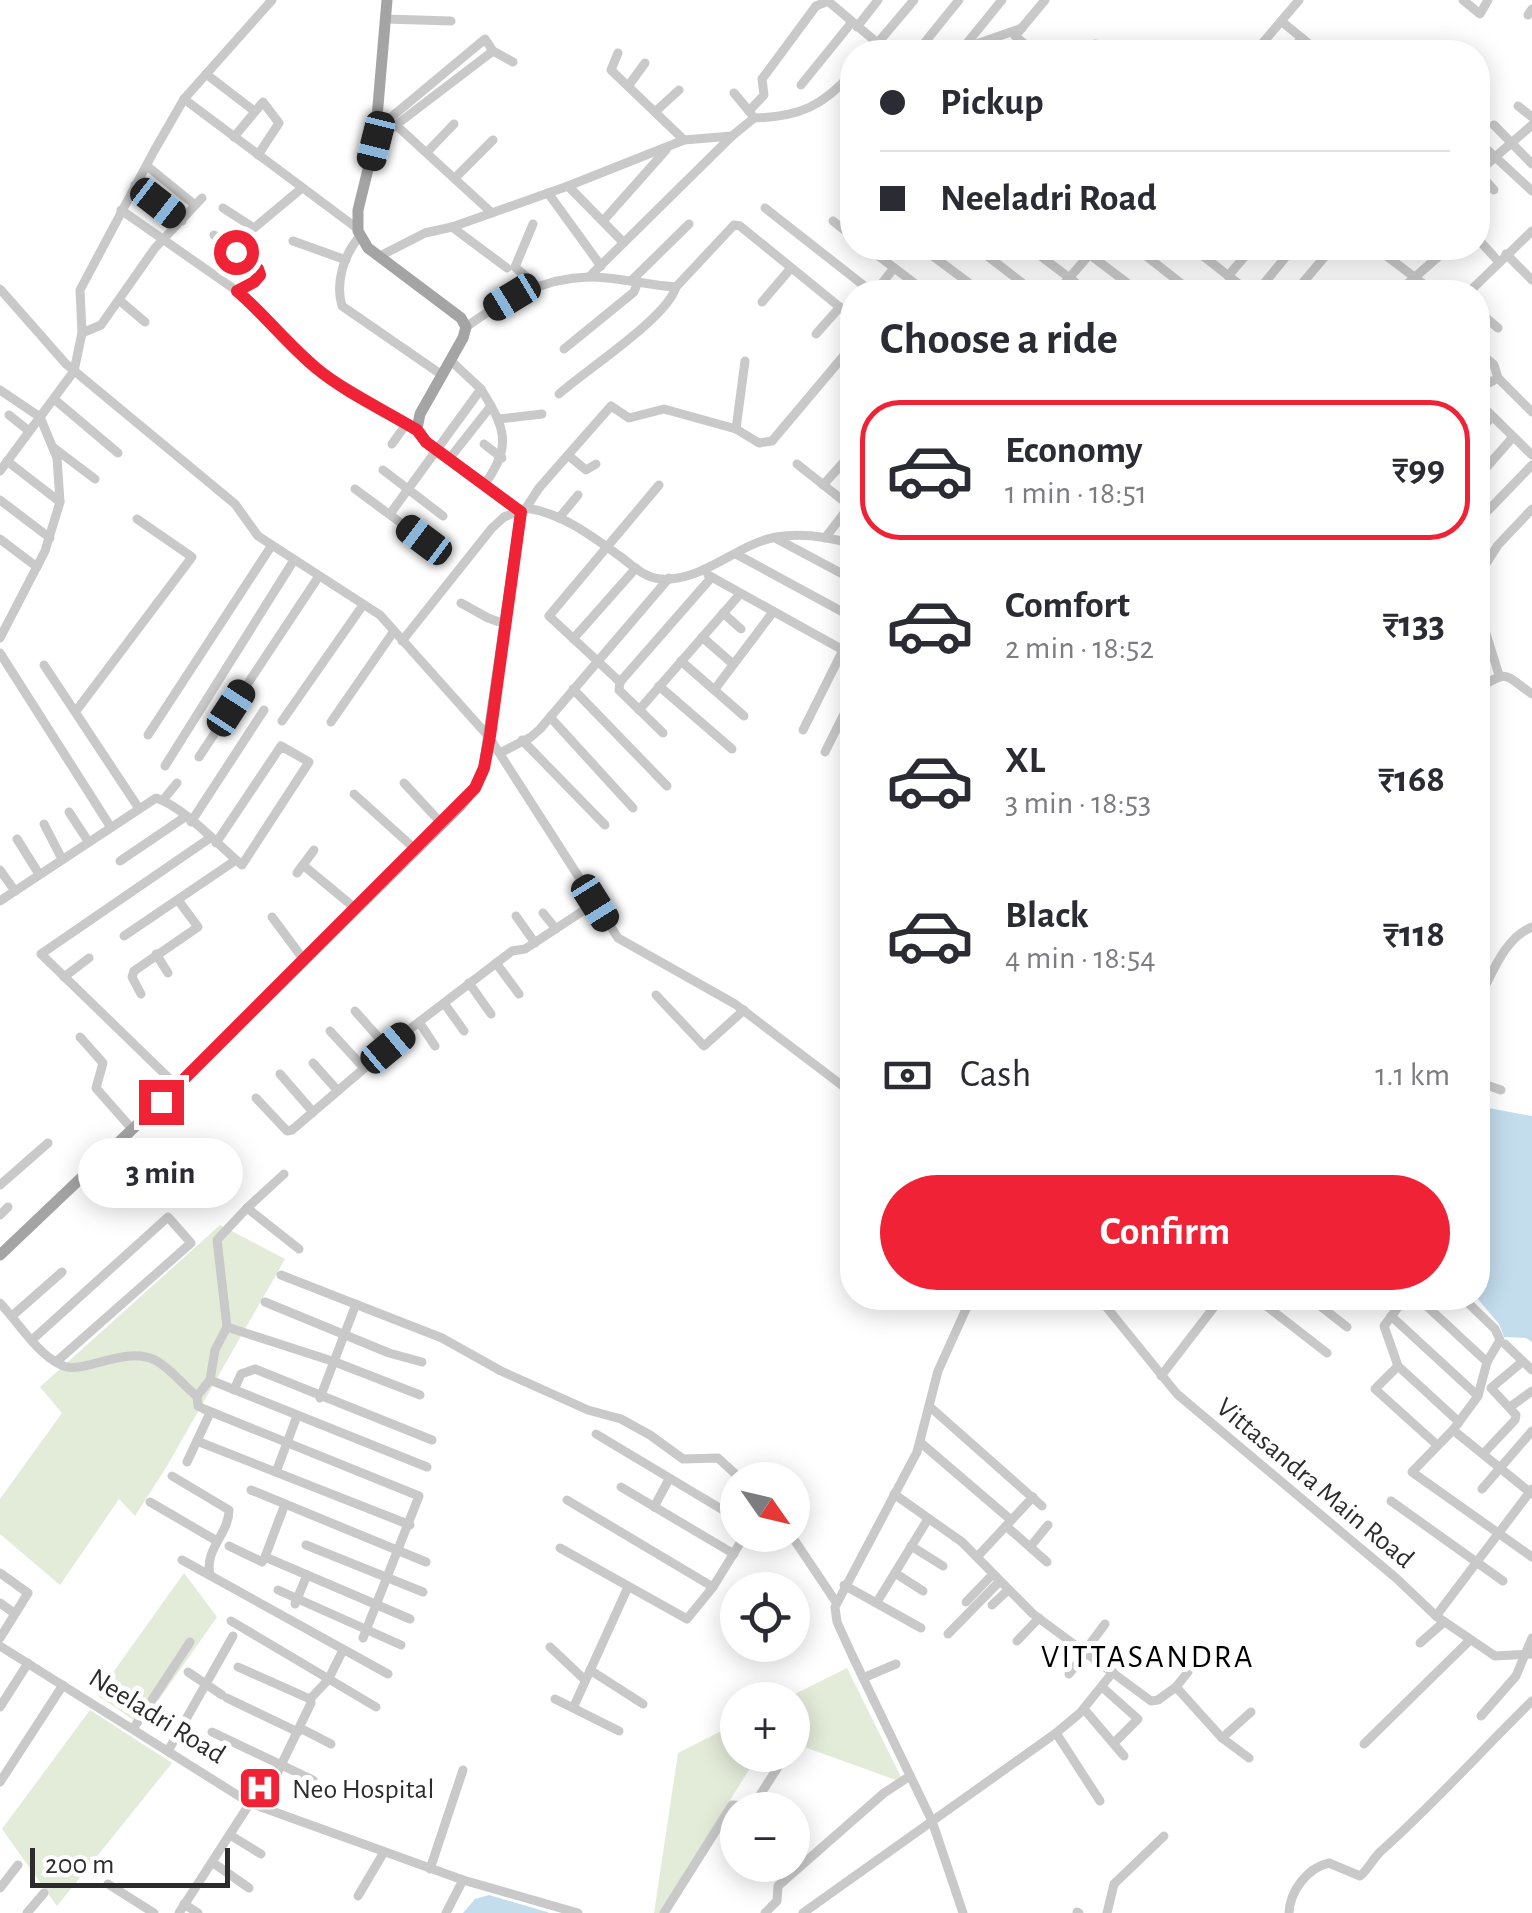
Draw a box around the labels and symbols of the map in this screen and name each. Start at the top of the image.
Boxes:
car [354,108,398,174]
car [125,173,191,233]
route start [214,230,259,275]
car [479,269,545,325]
car [391,510,457,570]
car [202,675,260,741]
car [566,870,624,936]
car [355,1017,421,1079]
route end [139,1080,184,1125]
callout: 3 min [79,1137,244,1207]
street label: Vittasandra Main Road [1211,1393,1419,1574]
north arrow [720,1462,810,1552]
district label: VITTASANDRA [1041,1641,1255,1673]
street label: Neeladri Road [84,1664,230,1770]
hospital icon: Neo Hospital [237,1765,283,1811]
place label: Neo Hospital [292,1776,434,1804]
scale bar [30,1843,230,1888]

